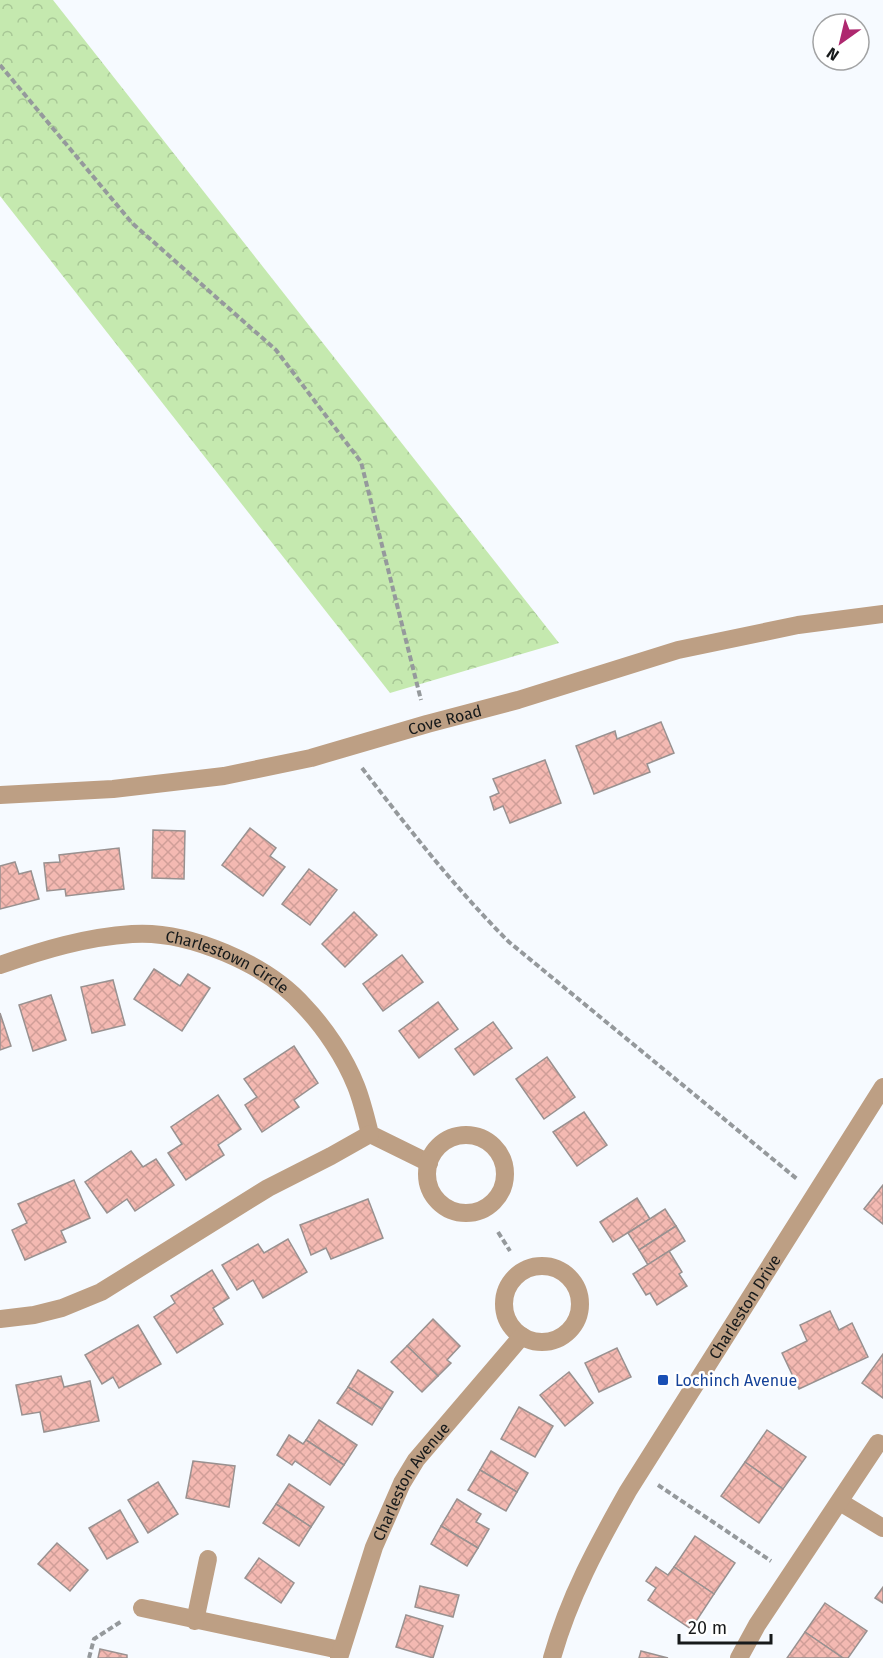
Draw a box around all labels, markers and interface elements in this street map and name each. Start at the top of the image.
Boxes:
north arrow [811,12,871,72]
text: N [823,43,843,65]
street label: Cove Road [406,701,484,739]
street label: Charlestown Circle [164,927,293,997]
street label: Charleston Drive [705,1251,785,1363]
place label: Lochinch Avenue [675,1371,797,1390]
marker: Lochinch Avenue [656,1373,670,1387]
street label: Charleston Avenue [369,1419,454,1544]
scale bar [679,1607,770,1645]
text: 20 m [688,1617,727,1639]

